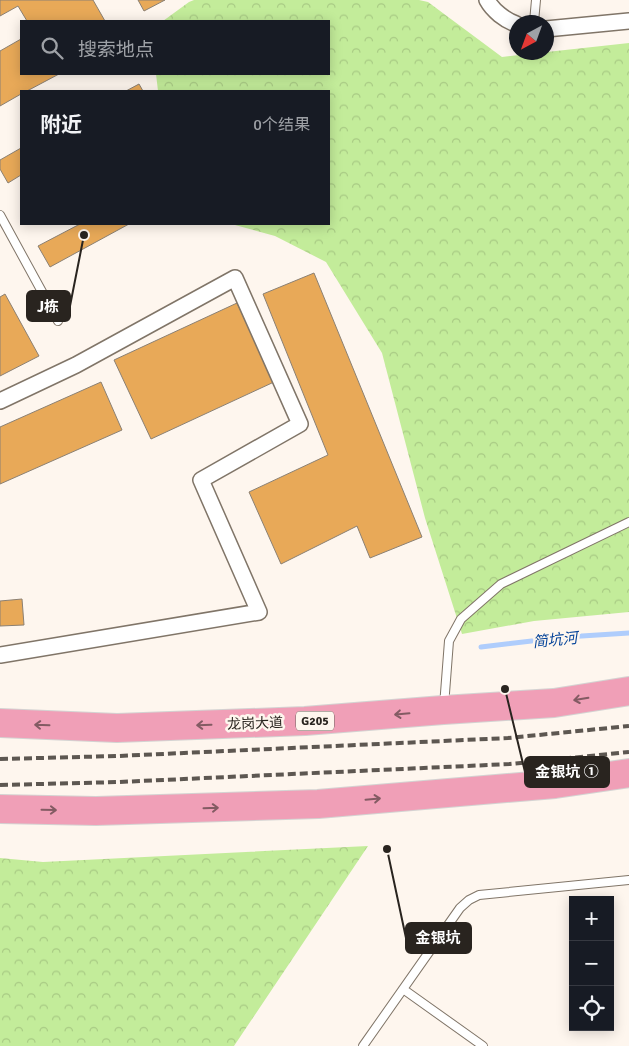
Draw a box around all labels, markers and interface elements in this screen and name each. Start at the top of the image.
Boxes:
north arrow [509,15,554,60]
search box [20,20,330,75]
icon: search [38,34,66,62]
text: 搜索地点 [78,38,154,62]
text: 附近 [40,112,82,138]
text: 0个结果 [253,115,310,135]
callout: J栋 [27,291,70,321]
text: J栋 [37,298,59,316]
water label: 简坑河 [532,628,581,651]
one-way arrow [573,694,589,704]
one-way arrow [394,709,410,718]
road number: G205 [296,711,334,730]
street label: 龙岗大道 [227,714,283,733]
one-way arrow [34,720,50,730]
one-way arrow [197,720,213,730]
callout: 金银坑 ① [525,757,609,787]
text: 金银坑 ① [535,763,599,781]
one-way arrow [365,795,381,804]
one-way arrow [203,803,219,812]
one-way arrow [40,806,56,815]
map controls [569,896,614,1031]
button: + [569,896,614,941]
callout: 金银坑 [406,923,471,953]
text: 金银坑 [415,929,461,947]
button: − [569,941,614,986]
button: locate [569,986,614,1031]

